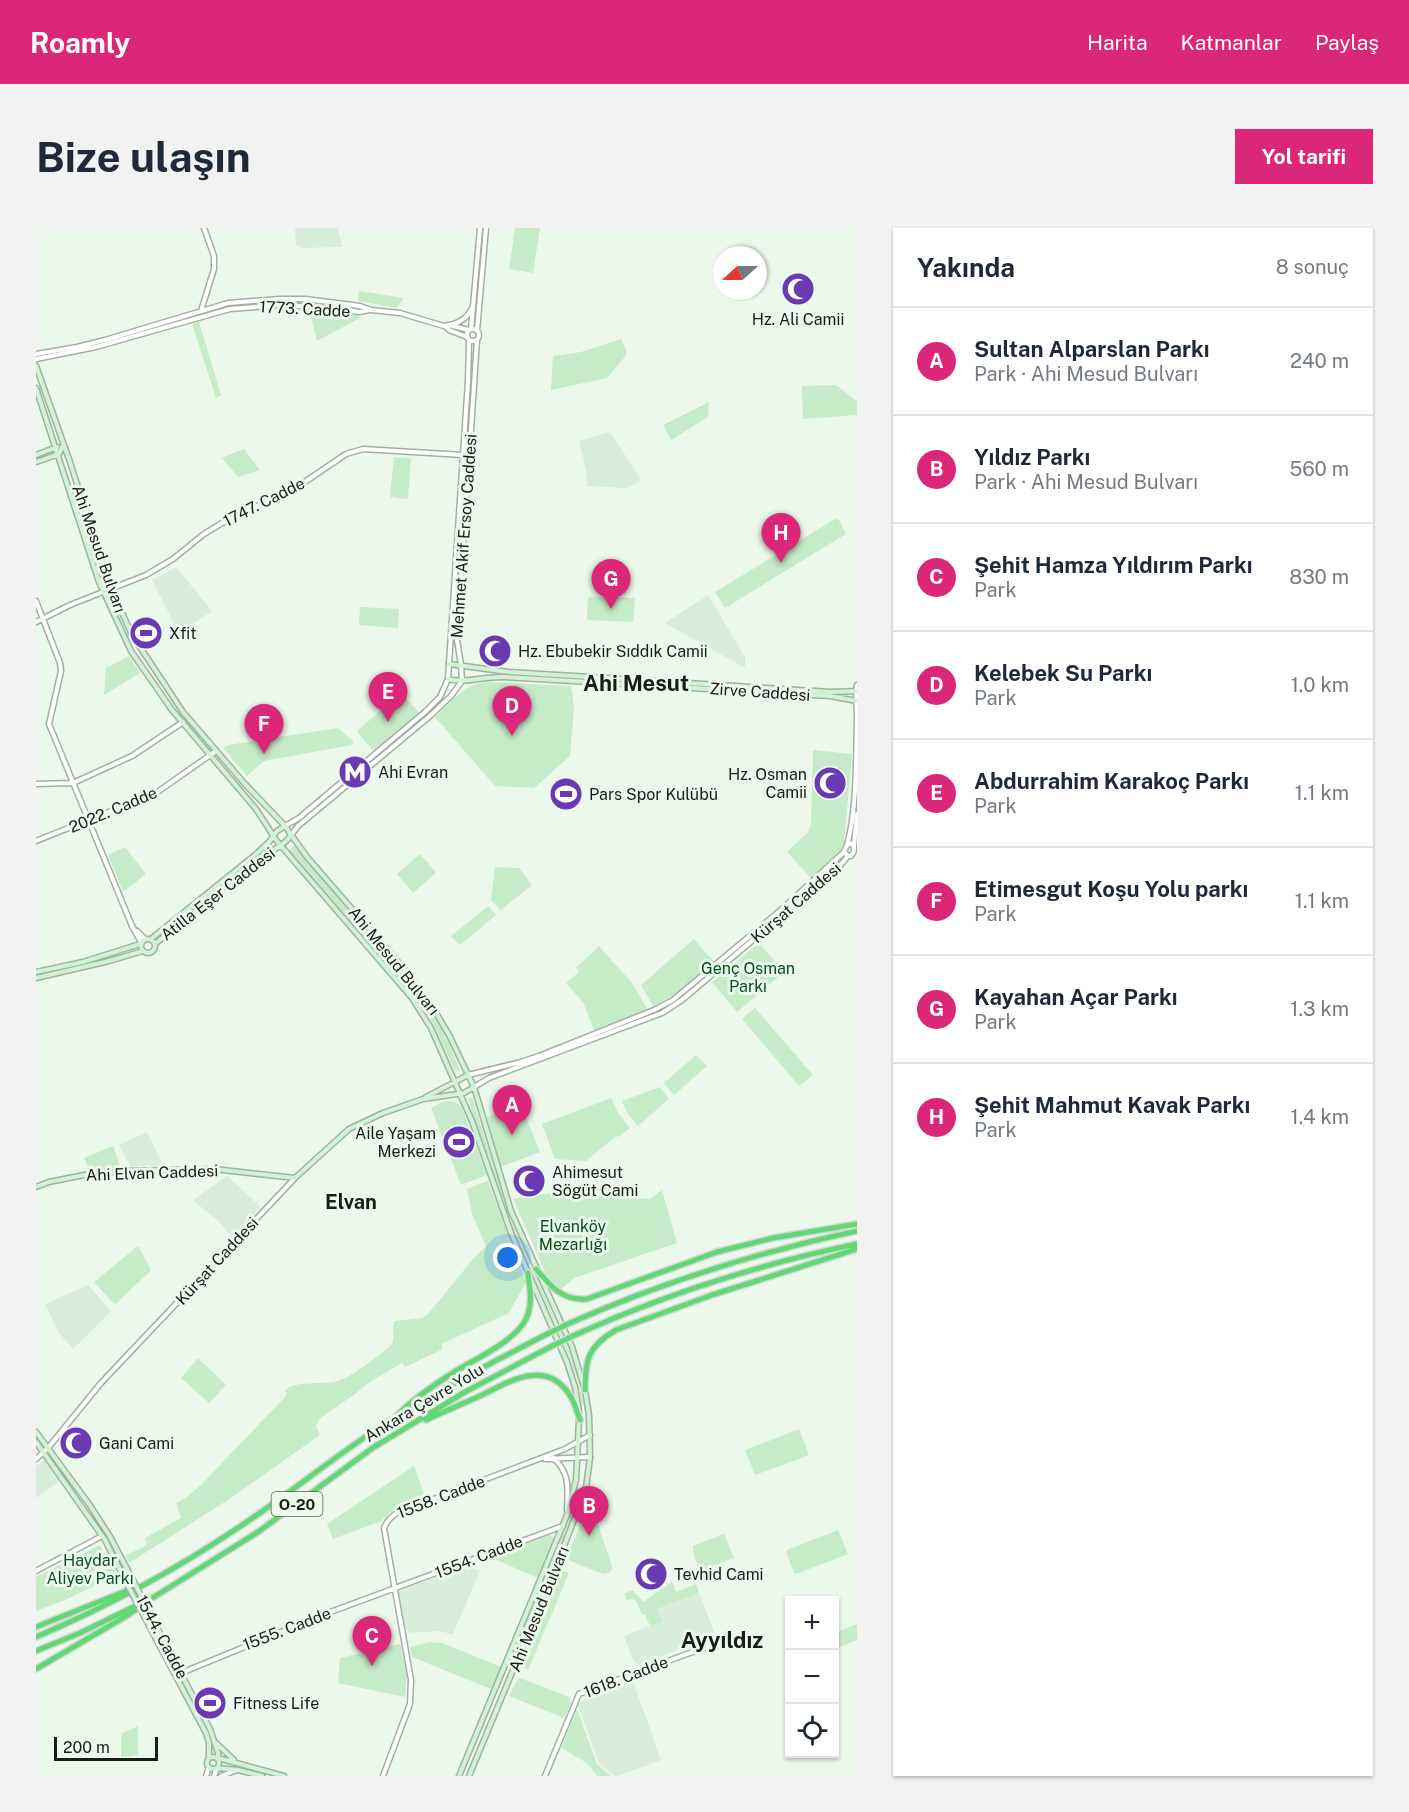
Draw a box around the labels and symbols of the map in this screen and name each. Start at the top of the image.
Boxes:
north arrow [713,246,767,300]
mosque icon: Hz. Ali Camii [780,271,816,307]
street label: 1773. Cadde [259,297,351,321]
place label: Hz. Ali Camii [752,310,844,329]
street label: Mehmet Akif Ersoy Caddesi [447,433,481,639]
street label: 1747. Cadde [220,473,308,531]
street label: Ahi Mesud Bulvarı [68,483,130,615]
pin: H [762,514,800,563]
pin: G [592,560,630,609]
sports icon: Xfit [128,615,164,651]
place label: Xfit [169,624,196,643]
mosque icon: Hz. Ebubekir Sıddık Camii [477,633,513,669]
place label: Hz. Ebubekir Sıddık Camii [518,642,708,661]
district label: Ahi Mesut [583,670,689,696]
pin: E [368,672,408,722]
street label: Zirve Caddesi [709,679,811,705]
pin: D [492,686,532,736]
pin: F [244,704,284,754]
metro station icon: Ahi Evran [337,754,373,790]
place label: Ahi Evran [378,763,448,782]
place label: Hz. Osman Camii [728,765,807,802]
mosque icon: Hz. Osman Camii [812,765,848,801]
sports icon: Pars Spor Kulübü [548,776,584,812]
street label: 2022. Cadde [66,783,160,837]
place label: Pars Spor Kulübü [589,785,718,804]
street label: Atilla Eşer Caddesi [157,844,279,944]
street label: Kürşat Caddesi [747,859,845,947]
street label: Ahi Mesud Bulvarı [345,903,443,1019]
park label: Genç Osman Parkı [701,959,795,996]
pin: A [492,1086,532,1135]
place label: Aile Yaşam Merkezi [355,1124,436,1161]
sports icon: Aile Yaşam Merkezi [441,1124,477,1160]
street label: Ahi Elvan Caddesi [86,1161,218,1185]
mosque icon: Ahimesut Sögüt Cami [511,1163,547,1199]
place label: Ahimesut Sögüt Cami [552,1163,638,1200]
district label: Elvan [325,1190,377,1214]
street label: Kürşat Caddesi [172,1213,262,1309]
park label: Elvanköy Mezarlığı [539,1217,607,1254]
your location [493,1243,522,1272]
street label: Ankara Çevre Yolu [361,1360,487,1446]
mosque icon: Gani Cami [58,1425,94,1461]
place label: Gani Cami [99,1434,174,1453]
street label: 1558. Cadde [394,1472,488,1522]
pin: B [570,1486,608,1536]
road number: O-20 [272,1492,322,1516]
street label: 1554. Cadde [432,1532,526,1582]
street label: Ahi Mesud Bulvarı [505,1543,573,1675]
park label: Haydar Aliyev Parkı [46,1551,134,1588]
mosque icon: Tevhid Cami [633,1556,669,1592]
place label: Tevhid Cami [674,1565,763,1584]
street label: 1544. Cadde [132,1592,192,1682]
street label: 1555. Cadde [240,1604,334,1654]
pin: C [352,1616,392,1666]
district label: Ayyıldız [681,1627,763,1653]
street label: 1618. Cadde [581,1652,671,1702]
sports icon: Fitness Life [192,1685,228,1721]
place label: Fitness Life [233,1694,319,1713]
scale bar [54,1734,158,1762]

